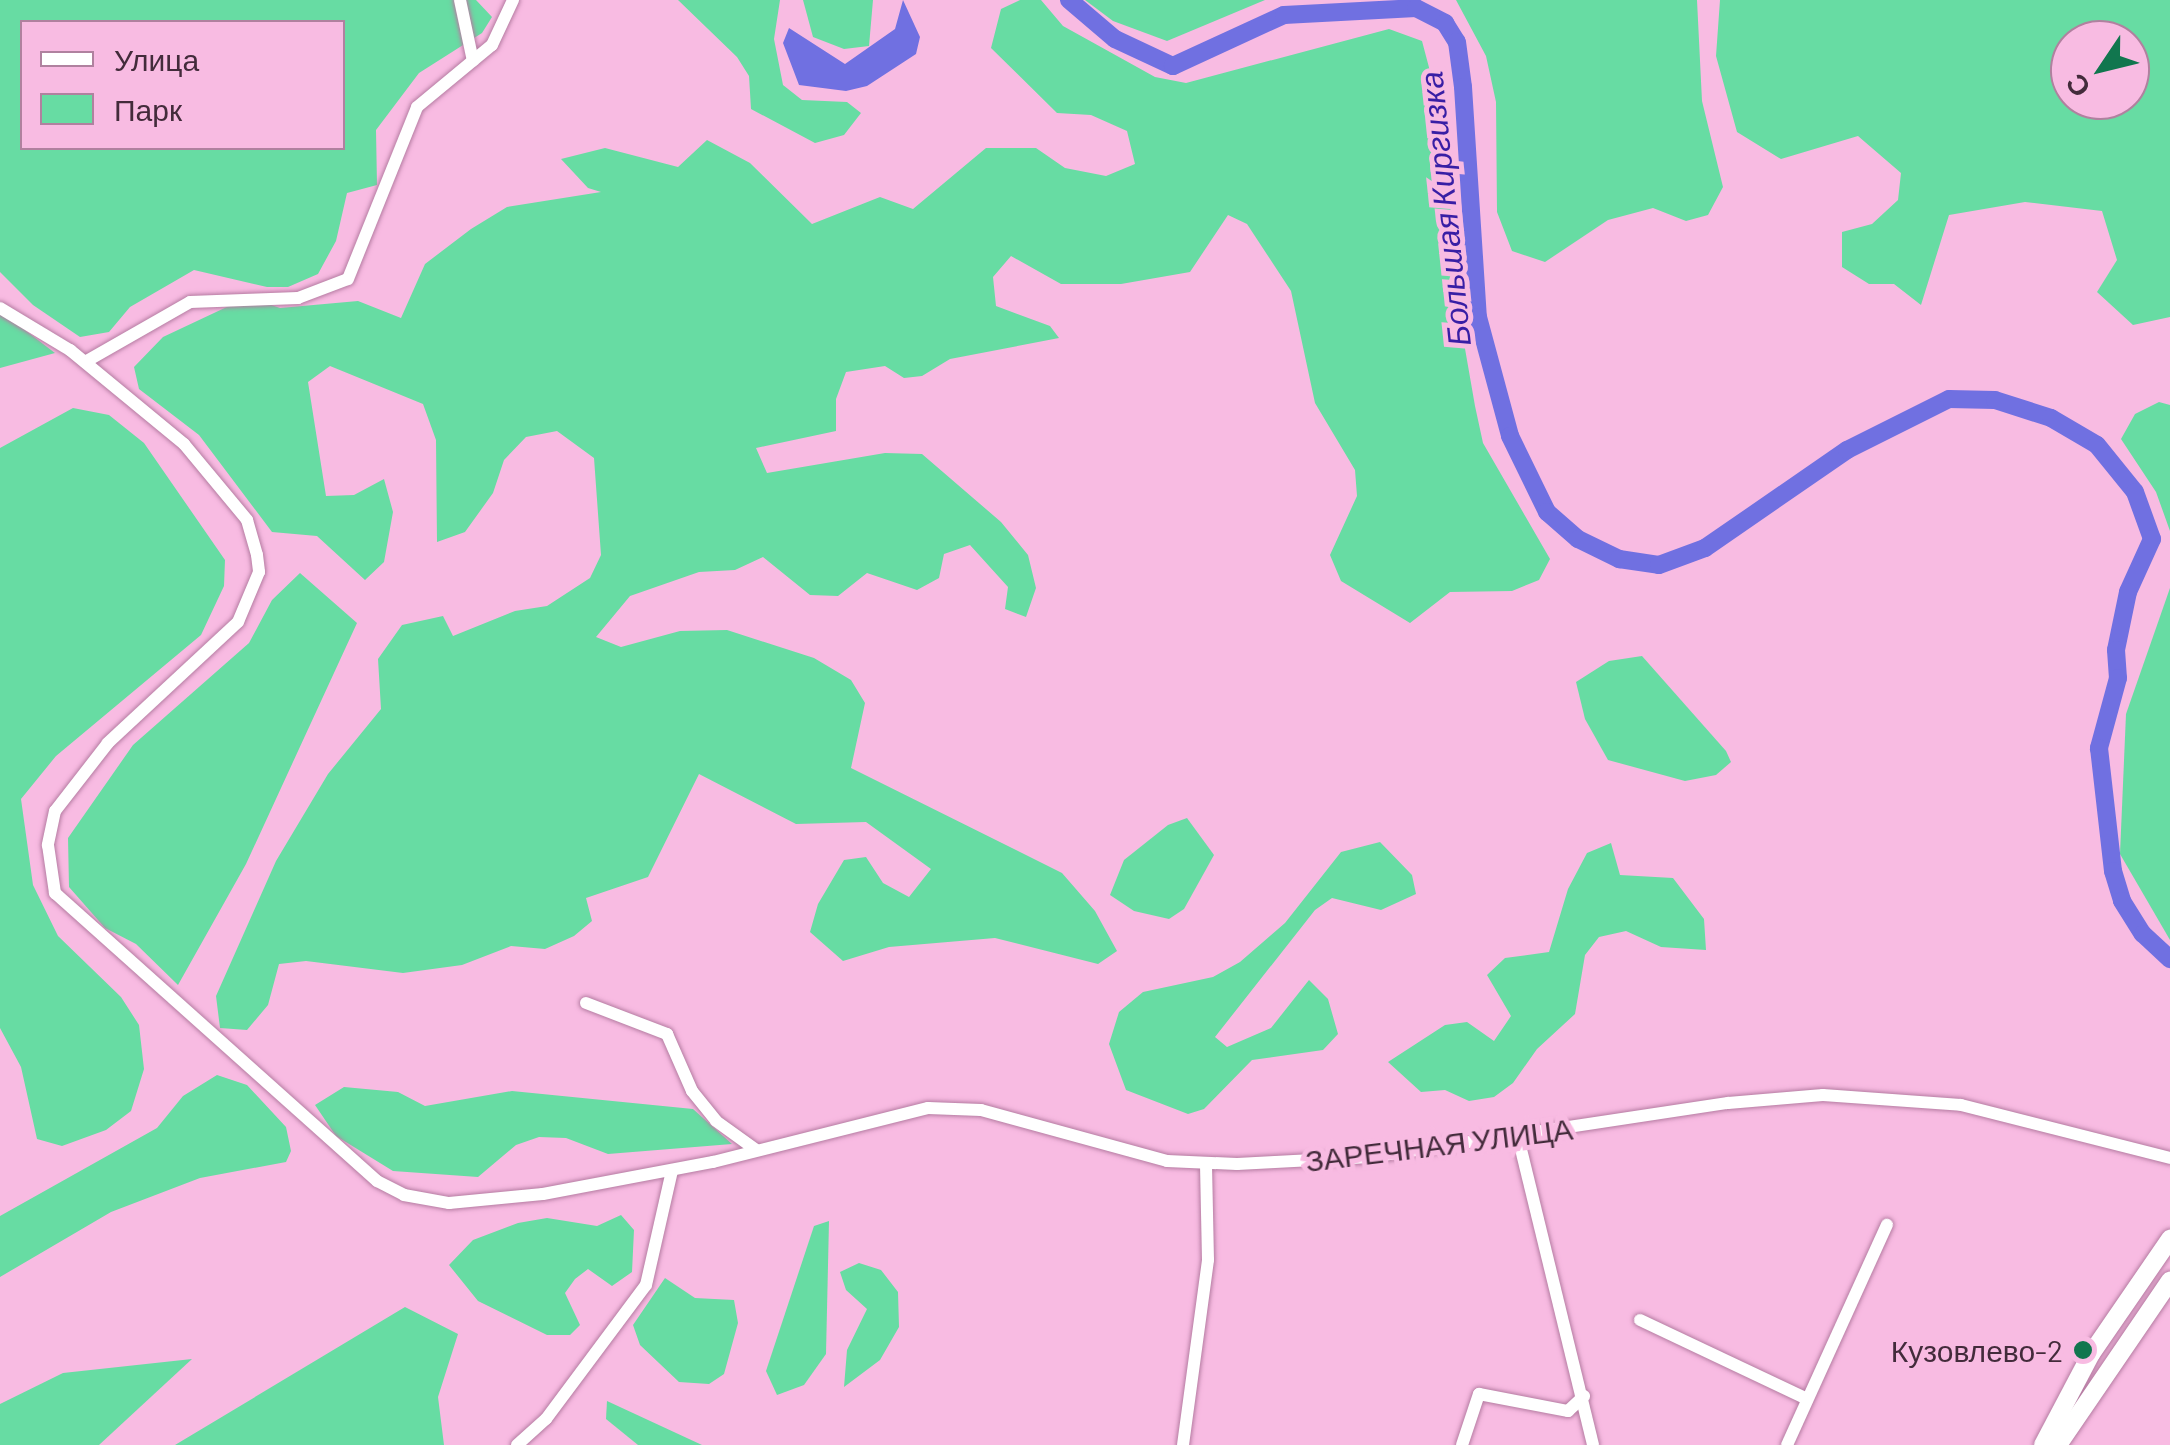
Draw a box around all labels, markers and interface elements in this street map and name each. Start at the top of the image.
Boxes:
legend [20,20,345,150]
north arrow [2050,20,2150,120]
text: Улица [114,41,199,77]
text: С [2057,68,2097,104]
water label: Большая Киргизка [1410,70,1478,348]
text: Парк [114,91,182,127]
street label: ЗАРЕЧНАЯ УЛИЦА [1303,1110,1575,1178]
place label: Кузовлево-2 [1891,1332,2063,1368]
marker: Кузовлево-2 [2072,1339,2094,1361]

